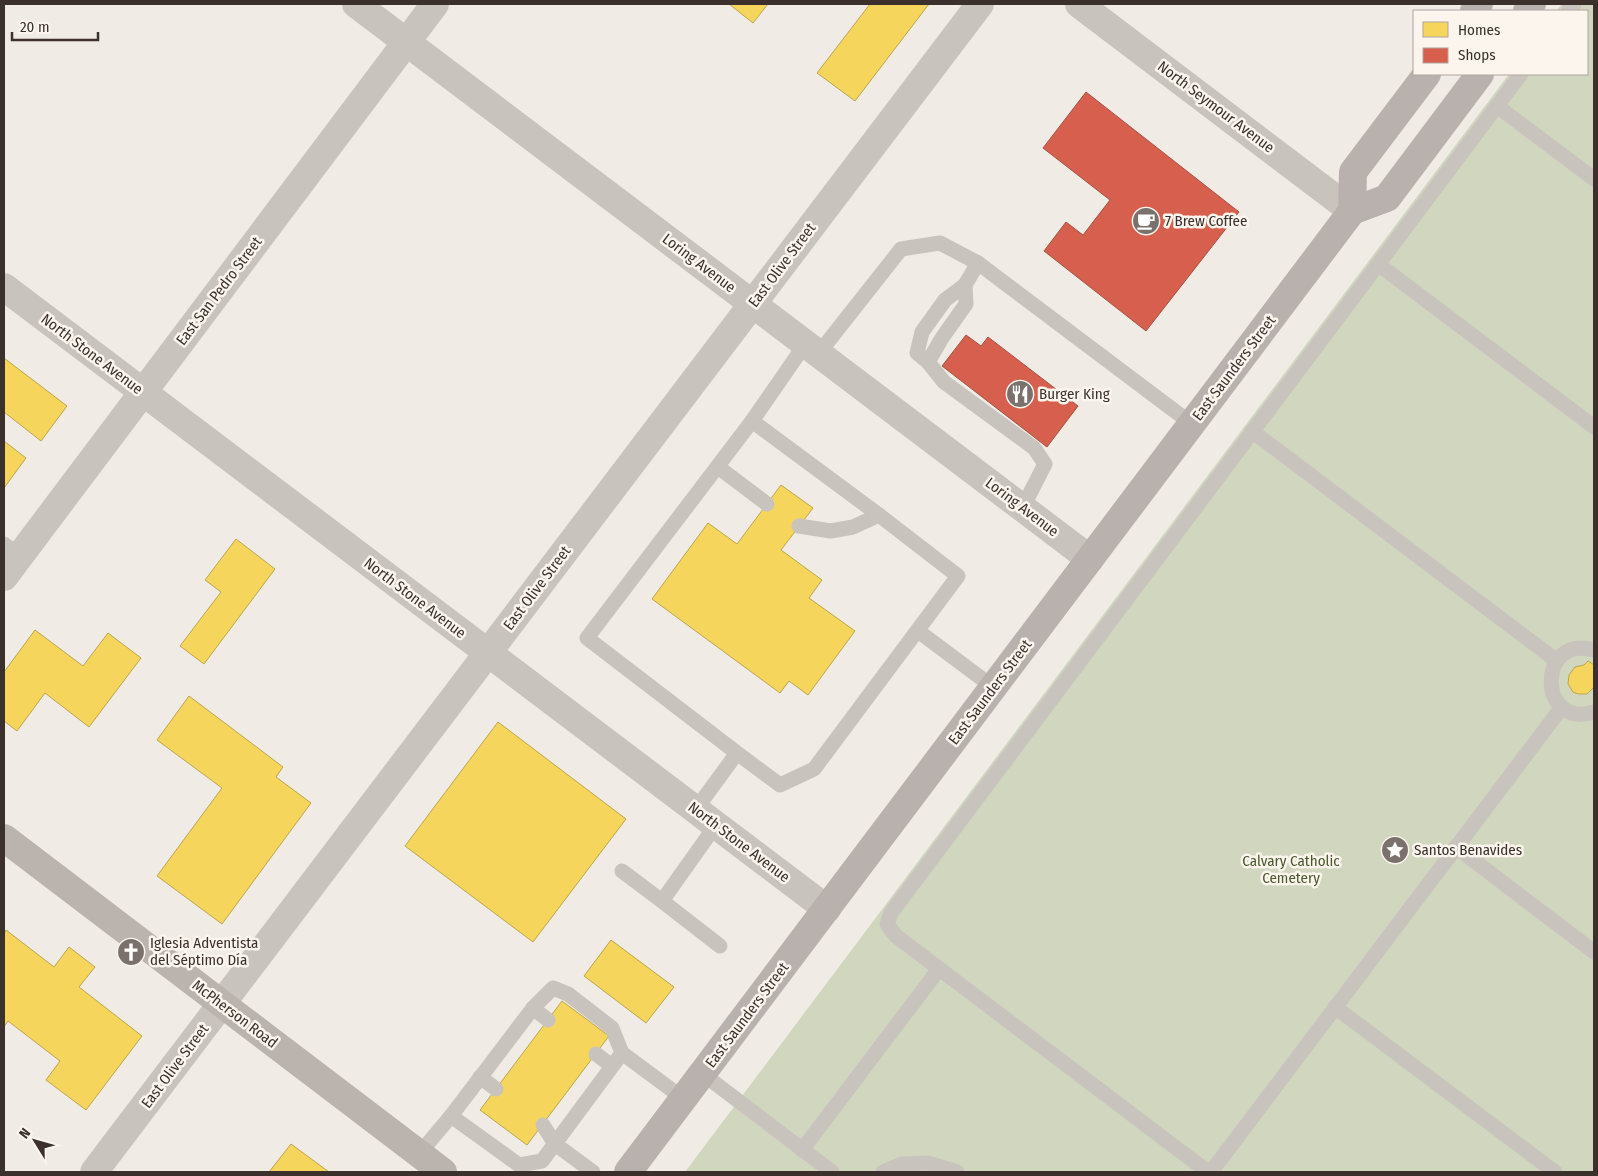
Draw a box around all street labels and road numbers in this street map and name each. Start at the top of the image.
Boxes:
street label: North Seymour Avenue [1154,57,1278,157]
street label: East Olive Street [745,219,819,311]
street label: Loring Avenue [659,230,739,296]
street label: East San Pedro Street [172,233,266,349]
street label: North Stone Avenue [38,310,146,398]
street label: East Saunders Street [1189,312,1279,424]
street label: Loring Avenue [982,474,1062,540]
street label: East Olive Street [500,542,574,634]
street label: North Stone Avenue [361,554,469,642]
street label: East Saunders Street [945,636,1035,748]
street label: North Stone Avenue [685,798,793,886]
street label: East Saunders Street [702,959,792,1071]
street label: McPherson Road [189,976,281,1052]
street label: East Olive Street [138,1020,212,1112]

